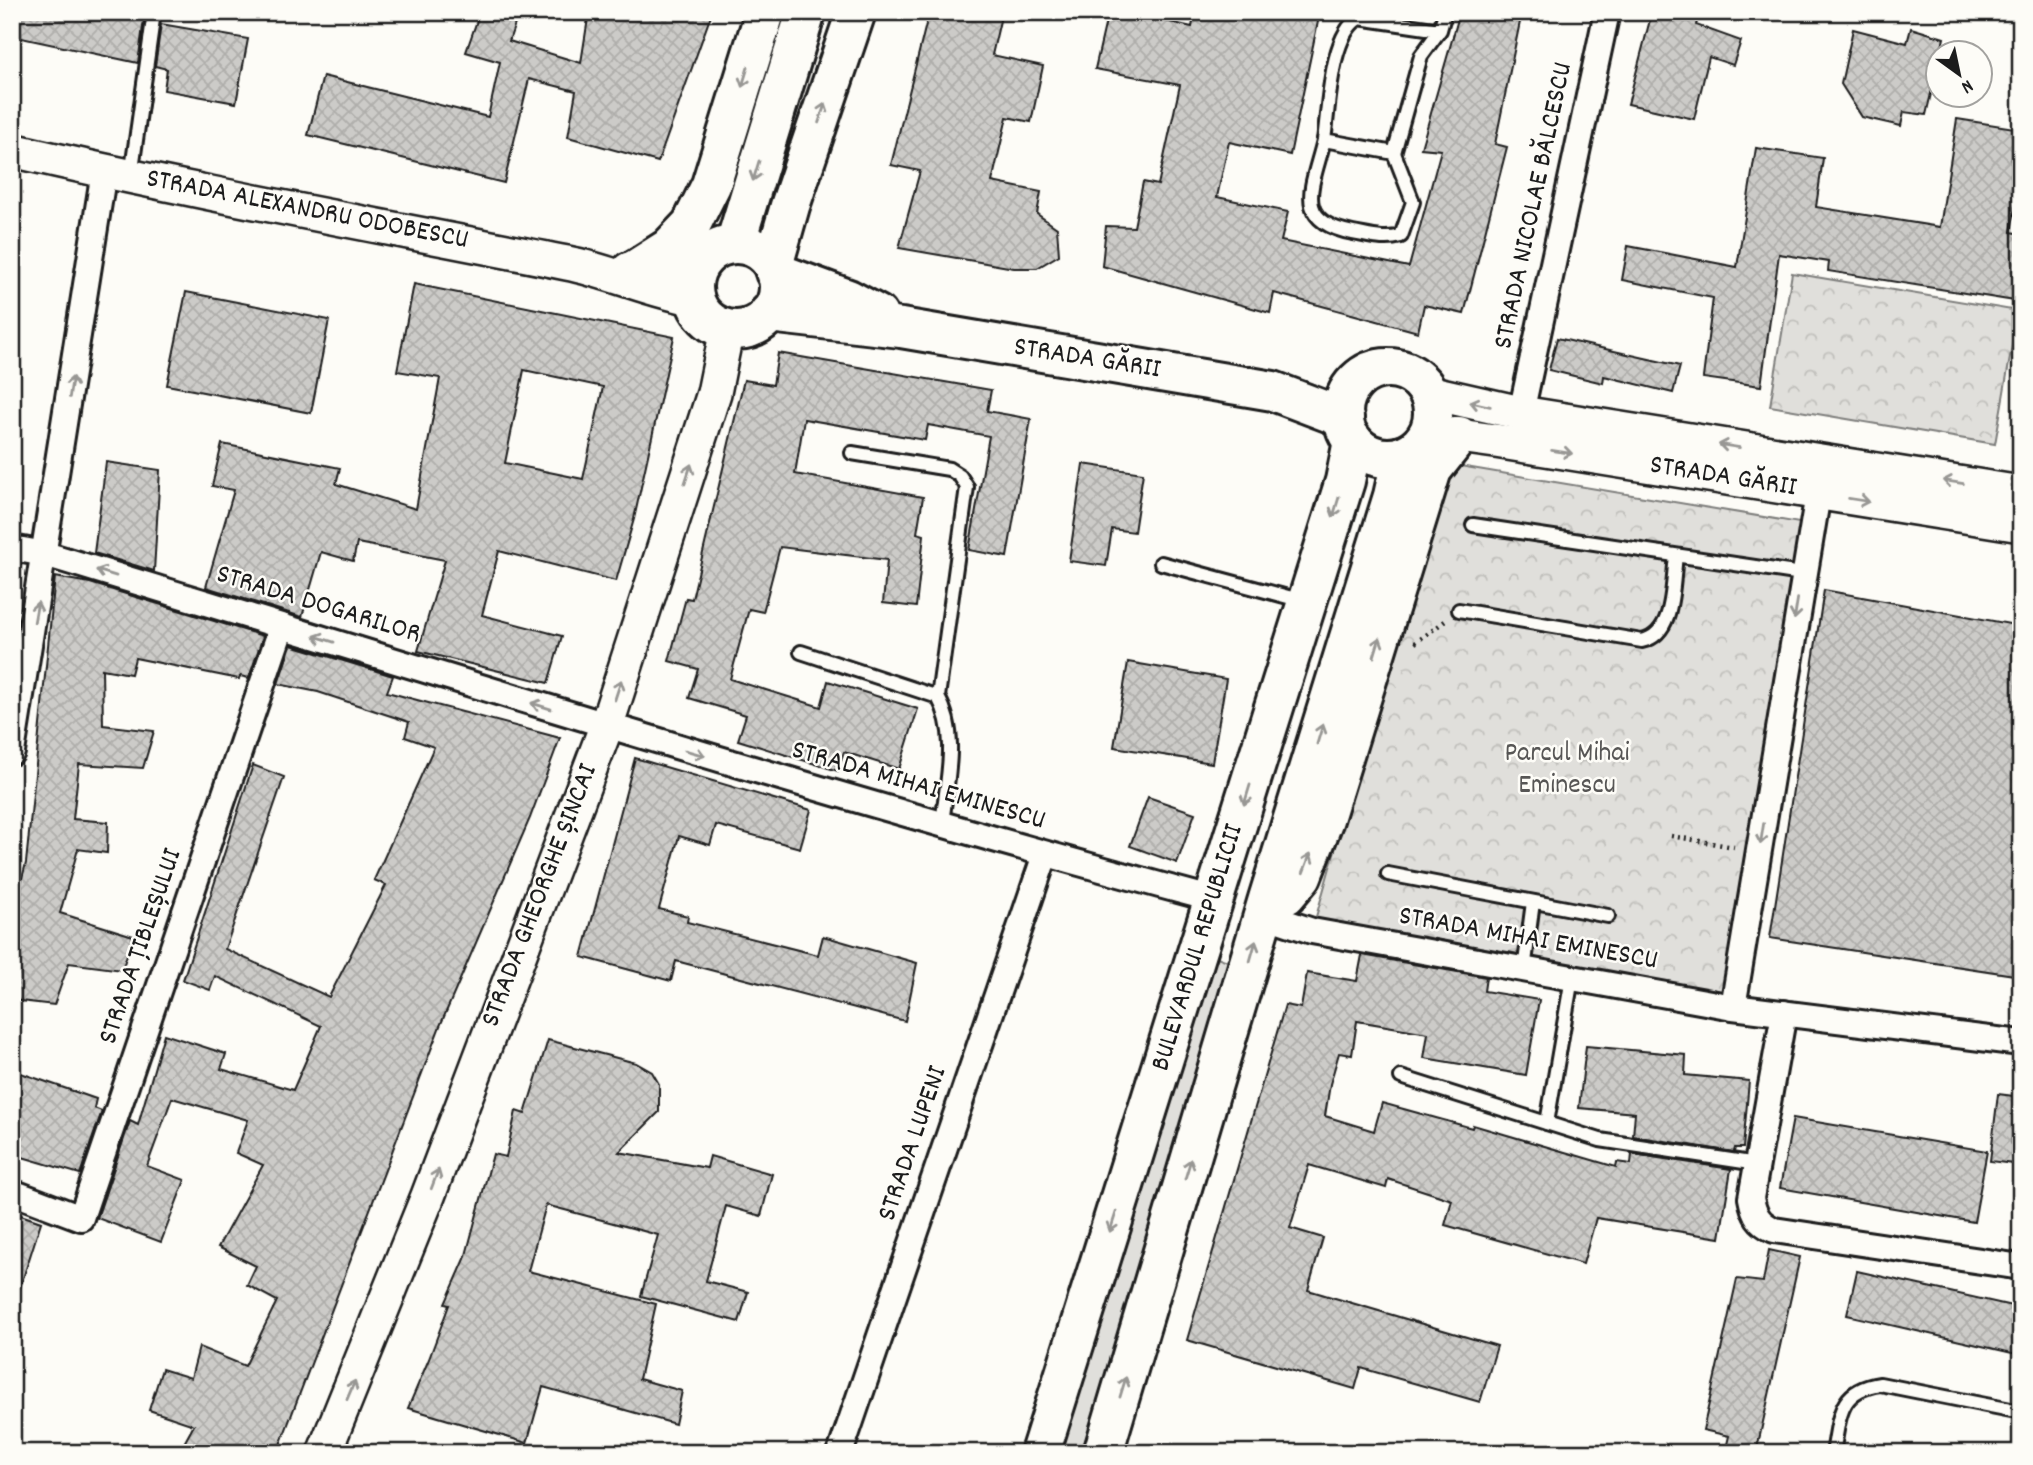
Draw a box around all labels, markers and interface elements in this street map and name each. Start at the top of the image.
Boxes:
north arrow [1924,38,1994,108]
street label: STRADA NICOLAE BĂLCESCU [1485,59,1585,353]
one-way arrow [737,66,750,88]
text: N [1955,71,1978,99]
one-way arrow [817,102,829,124]
street label: STRADA ALEXANDRU ODOBESCU [143,160,471,262]
one-way arrow [749,160,762,182]
street label: STRADA GĂRII [1011,329,1164,391]
one-way arrow [65,376,78,399]
one-way arrow [1469,397,1492,410]
one-way arrow [1718,439,1741,452]
one-way arrow [1550,446,1573,459]
street label: STRADA GĂRII [1647,447,1800,509]
one-way arrow [682,463,695,485]
one-way arrow [1942,475,1965,488]
one-way arrow [1848,494,1870,507]
one-way arrow [1329,496,1342,518]
street label: STRADA DOGARILOR [211,556,425,656]
one-way arrow [95,565,117,578]
one-way arrow [1790,597,1803,620]
one-way arrow [30,601,43,624]
one-way arrow [313,631,335,644]
one-way arrow [1371,636,1384,658]
one-way arrow [612,680,625,702]
one-way arrow [530,699,552,712]
one-way arrow [1314,723,1327,745]
street label: STRADA MIHAI EMINESCU [786,732,1050,842]
park label: Parcul Mihai Eminescu [1504,735,1630,807]
one-way arrow [684,747,706,760]
street label: STRADA GHEORGHE ȘINCAI [472,758,610,1033]
one-way arrow [1240,784,1253,806]
street label: BULEVARDUL REPUBLICII [1142,819,1256,1076]
one-way arrow [1755,822,1768,845]
street label: STRADA ȚIBLEȘULUI [90,843,194,1050]
one-way arrow [1301,853,1314,875]
street label: STRADA MIHAI EMINESCU [1395,898,1661,982]
one-way arrow [1248,941,1261,963]
street label: STRADA LUPENI [869,1061,959,1227]
one-way arrow [1183,1159,1196,1181]
one-way arrow [429,1168,442,1190]
one-way arrow [1106,1211,1119,1233]
one-way arrow [1117,1377,1130,1399]
one-way arrow [345,1380,358,1401]

